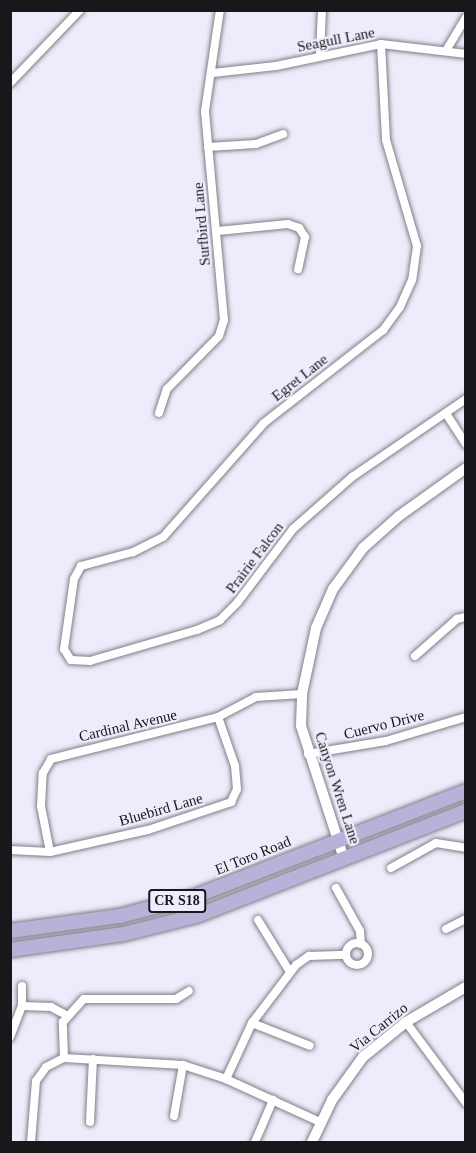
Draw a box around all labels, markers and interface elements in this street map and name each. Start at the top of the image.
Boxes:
street label: Seagull Lane [296,24,376,56]
street label: Surfbird Lane [189,182,215,266]
street label: Egret Lane [268,351,332,405]
street label: Prairie Falcon [222,519,288,597]
street label: Cardinal Avenue [77,706,179,746]
street label: Cuervo Drive [342,706,426,744]
street label: Canyon Wren Lane [310,730,364,846]
street label: Bluebird Lane [117,789,205,831]
street label: El Toro Road [212,833,294,879]
road number: CR S18 [147,890,207,912]
street label: Via Carrizo [346,999,412,1057]

